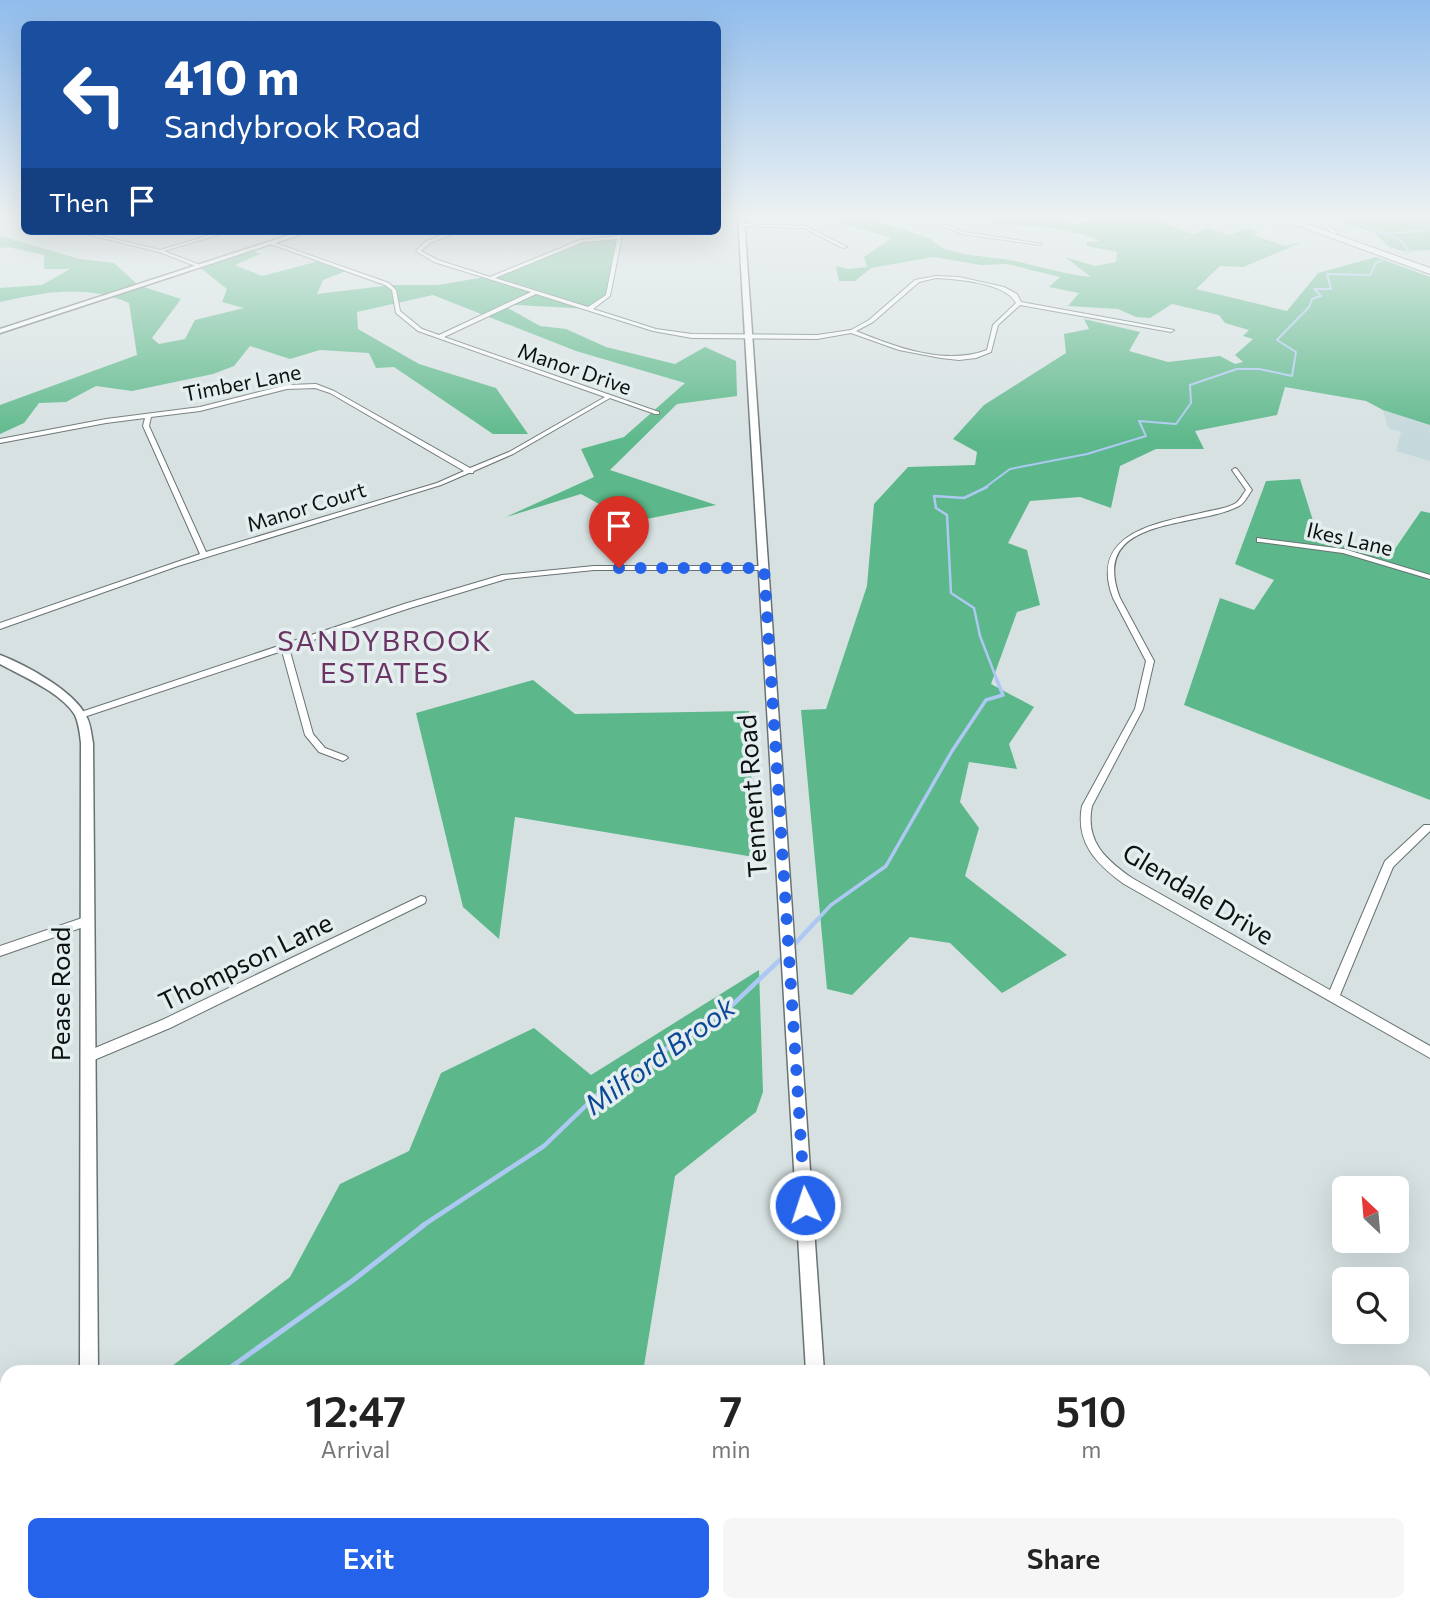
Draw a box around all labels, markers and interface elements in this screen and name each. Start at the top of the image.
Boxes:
text: 410 m [164,45,299,105]
icon: left [49,49,140,140]
text: Sandybrook Road [164,105,420,145]
icon: arrive [123,182,161,220]
text: Then [49,186,109,217]
street label: Manor Drive [515,337,635,399]
street label: Timber Lane [181,358,303,406]
street label: Manor Court [243,476,369,536]
pin [589,496,649,568]
icon: arrive [600,507,638,545]
street label: Ikes Lane [1305,516,1395,560]
district label: SANDYBROOK ESTATES [277,623,493,689]
street label: Tennent Road [730,714,772,878]
street label: Glendale Drive [1118,836,1280,950]
street label: Thompson Lane [153,906,337,1016]
street label: Pease Road [44,927,75,1061]
water label: Milford Brook [577,988,742,1121]
position arrow [768,1168,842,1242]
north arrow [1332,1176,1409,1253]
map controls [1332,1176,1409,1344]
button: search [1332,1267,1409,1344]
text: 12:47 [305,1384,406,1436]
text: 7 [720,1384,742,1436]
text: 510 [1056,1384,1127,1436]
text: Arrival [321,1435,390,1463]
text: min [711,1435,750,1463]
text: m [1081,1435,1101,1463]
button: Exit [28,1518,709,1598]
button: Share [723,1518,1404,1598]

